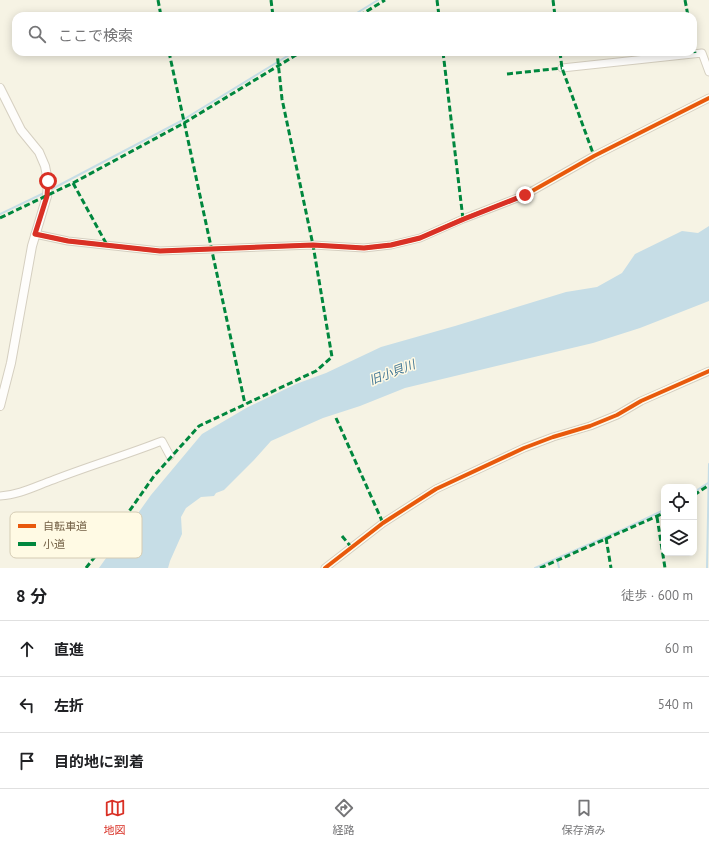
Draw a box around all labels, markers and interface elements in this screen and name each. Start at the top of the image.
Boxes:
search box [12,12,697,56]
icon: search [26,23,48,45]
text: ここで検索 [58,26,133,45]
route start [39,172,57,190]
route end [516,186,534,204]
water label: 旧小貝川 [367,356,419,388]
map controls [661,484,697,556]
button: locate [661,484,697,520]
legend [10,512,142,558]
text: 自転車道 [43,519,87,533]
button: layers [661,520,697,556]
text: 小道 [43,537,65,551]
text: 8 分 [16,585,47,607]
text: 徒歩 · 600 m [621,587,693,604]
icon: ahead [16,638,38,660]
text: 直進 [54,640,84,659]
text: 60 m [665,640,693,657]
icon: left [16,694,38,716]
text: 左折 [54,696,84,715]
text: 540 m [658,696,693,713]
icon: arrive [16,750,38,772]
text: 目的地に到着 [54,752,144,771]
tab: 地図 [104,797,126,837]
tab: 経路 [333,797,355,837]
tab: 保存済み [562,797,606,837]

